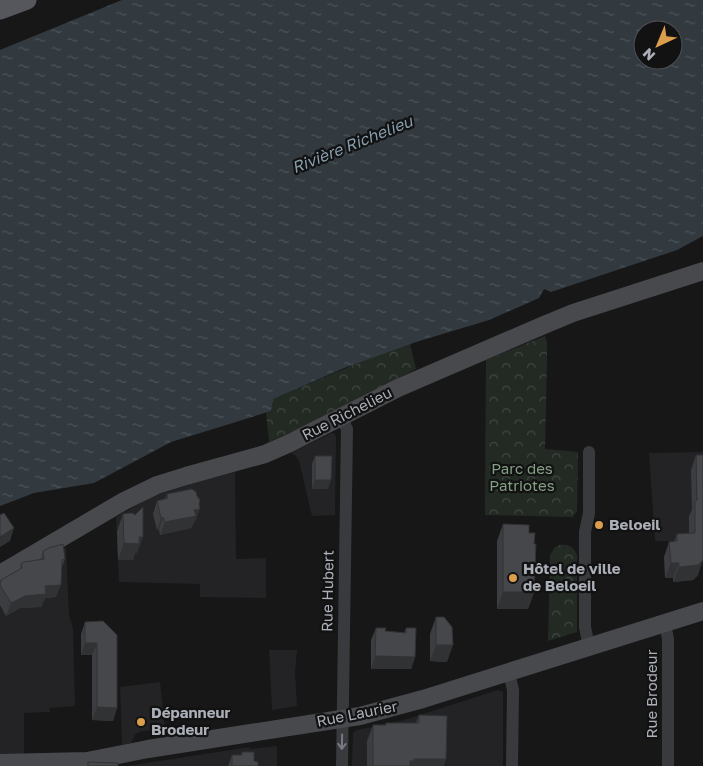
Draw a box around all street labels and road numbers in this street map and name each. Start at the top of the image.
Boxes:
street label: Rue Richelieu [299,383,394,443]
street label: Rue Hubert [317,550,337,632]
street label: Rue Brodeur [642,649,660,739]
street label: Rue Laurier [315,696,399,730]

